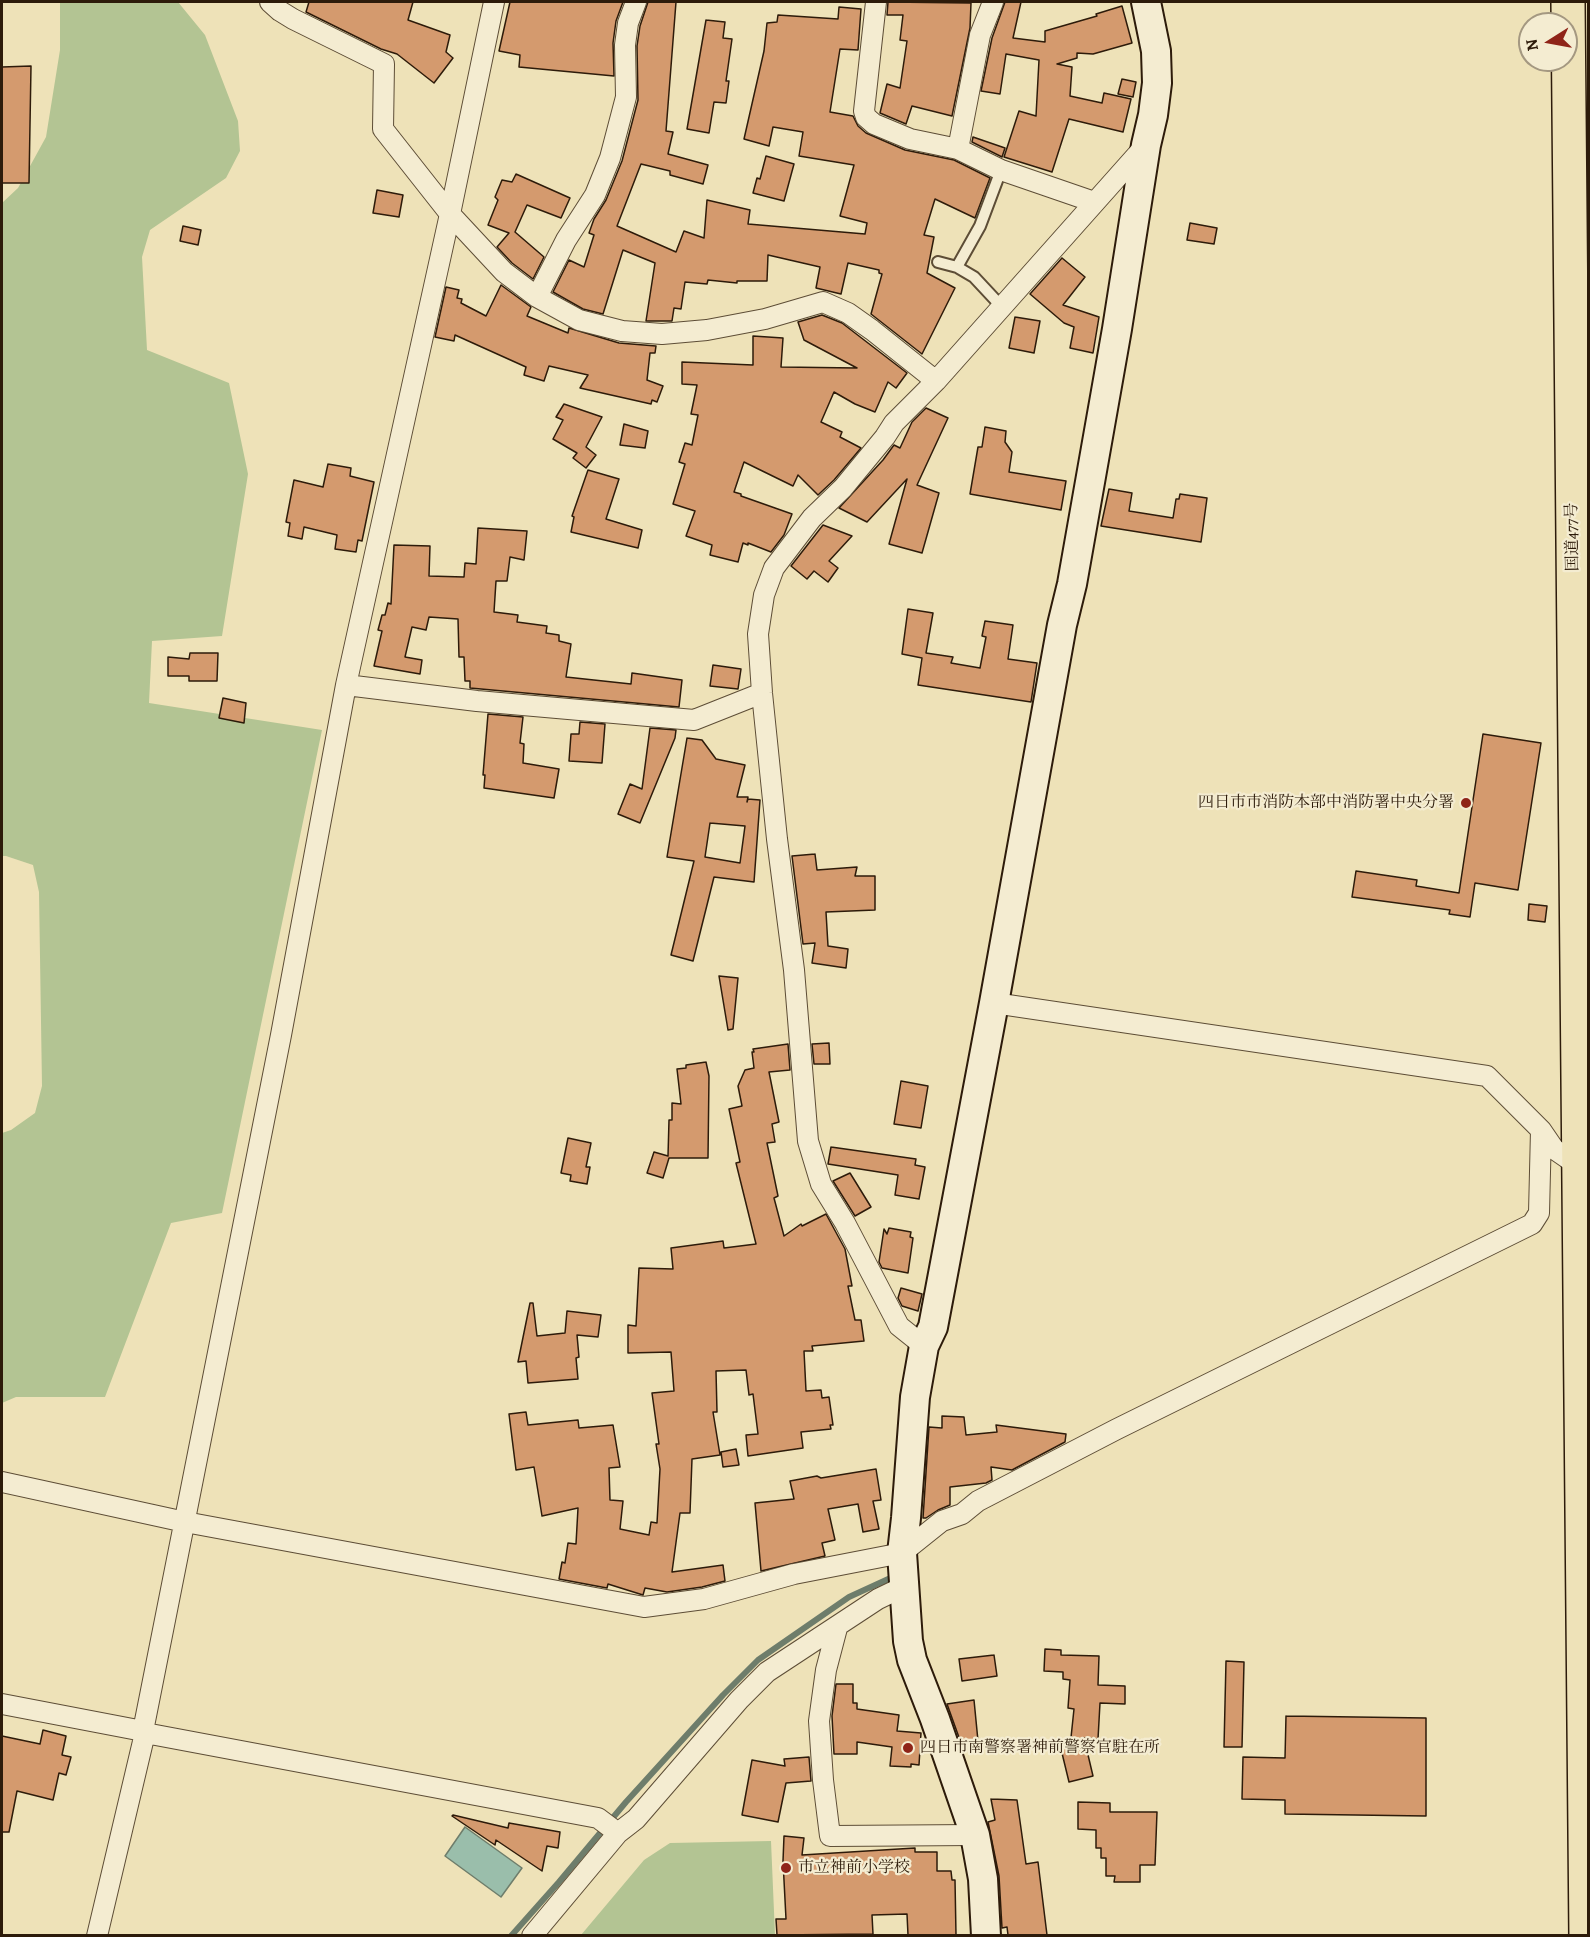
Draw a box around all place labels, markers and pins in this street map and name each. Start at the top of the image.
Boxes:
place label: 四日市市消防本部中消防署中央分署 [1198,793,1454,813]
marker: 四日市市消防本部中消防署中央分署 [1459,796,1473,810]
place label: 四日市南警察署神前警察官駐在所 [920,1738,1160,1758]
marker: 四日市南警察署神前警察官駐在所 [901,1741,915,1755]
place label: 市立神前小学校 [798,1858,910,1878]
marker: 市立神前小学校 [779,1861,793,1875]

